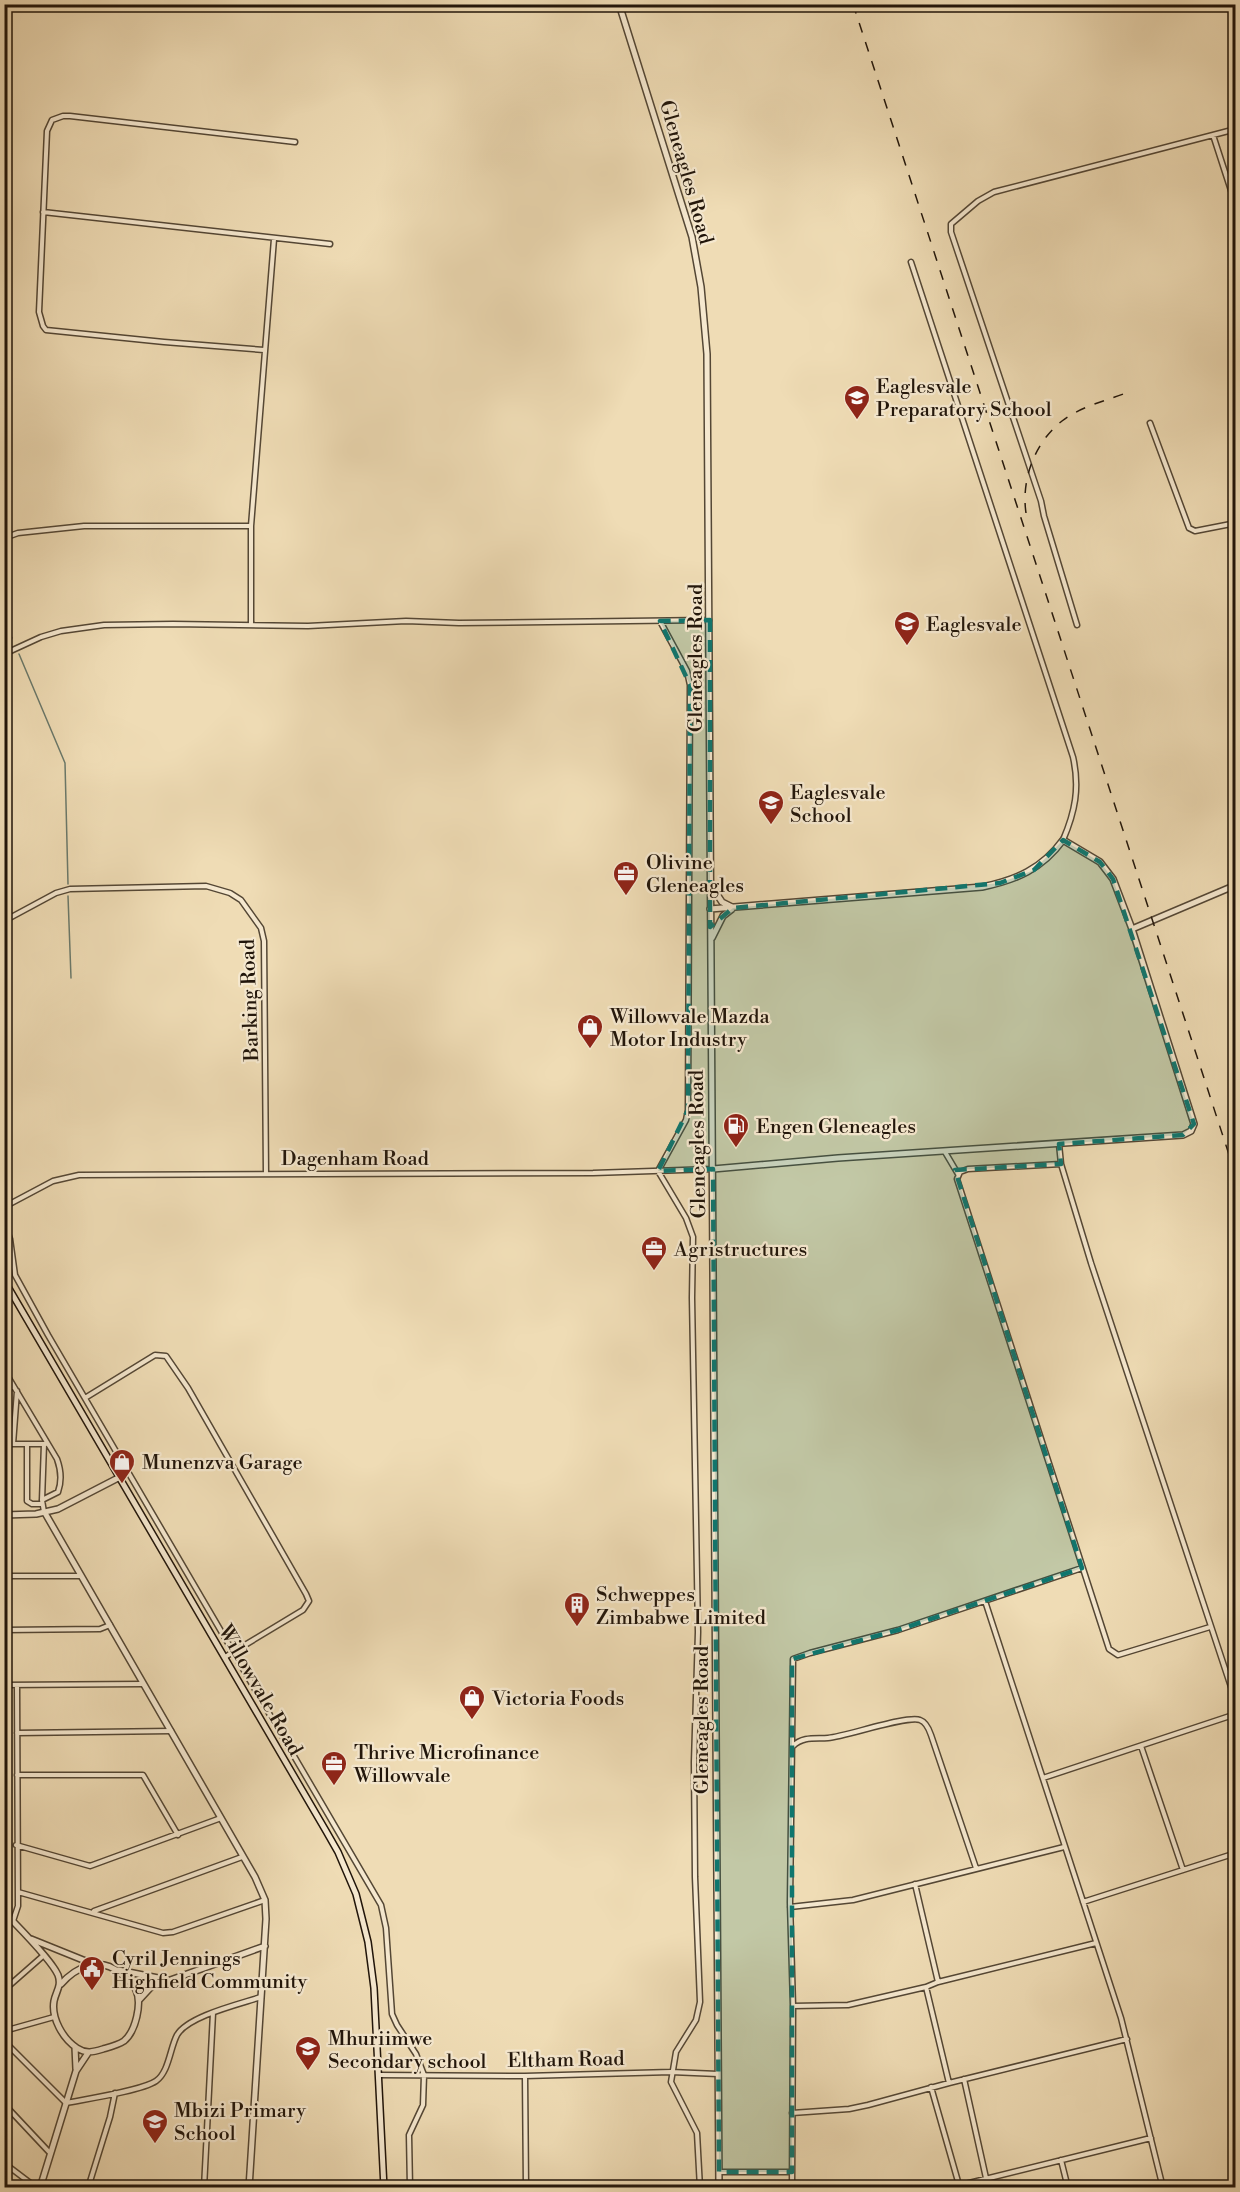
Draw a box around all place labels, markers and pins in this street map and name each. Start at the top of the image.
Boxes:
place label: Eaglesvale Preparatory School [876,375,1052,423]
school or university icon: Eaglesvale Preparatory School [842,383,872,421]
school or university icon: Eaglesvale [892,609,922,647]
place label: Eaglesvale [926,613,1022,638]
place label: Eaglesvale School [790,781,886,829]
school or university icon: Eaglesvale School [756,788,786,826]
place label: Olivine Gleneagles [646,851,744,899]
office icon: Olivine Gleneagles [611,859,641,897]
place label: Willowvale Mazda Motor Industry [609,1005,770,1053]
shop icon: Willowvale Mazda Motor Industry [575,1012,605,1050]
fuel station icon: Engen Gleneagles [721,1111,751,1149]
place label: Engen Gleneagles [756,1115,916,1140]
office icon: Agristructures [639,1234,669,1272]
place label: Agristructures [673,1238,807,1263]
shop icon: Munenzva Garage [107,1447,137,1485]
place label: Munenzva Garage [142,1451,303,1476]
place label: Schweppes Zimbabwe Limited [596,1583,766,1631]
building icon: Schweppes Zimbabwe Limited [562,1590,592,1628]
shop icon: Victoria Foods [457,1683,487,1721]
place label: Victoria Foods [491,1687,624,1712]
place label: Thrive Microfinance Willowvale [353,1741,539,1789]
office icon: Thrive Microfinance Willowvale [319,1749,349,1787]
place label: Cyril Jennings Highfield Community [112,1947,307,1995]
public building icon: Cyril Jennings Highfield Community [77,1954,107,1992]
place label: Mhuriimwe Secondary school [328,2027,487,2075]
school or university icon: Mhuriimwe Secondary school [293,2034,323,2072]
place label: Mbizi Primary School [174,2099,306,2147]
school or university icon: Mbizi Primary School [140,2107,170,2145]

